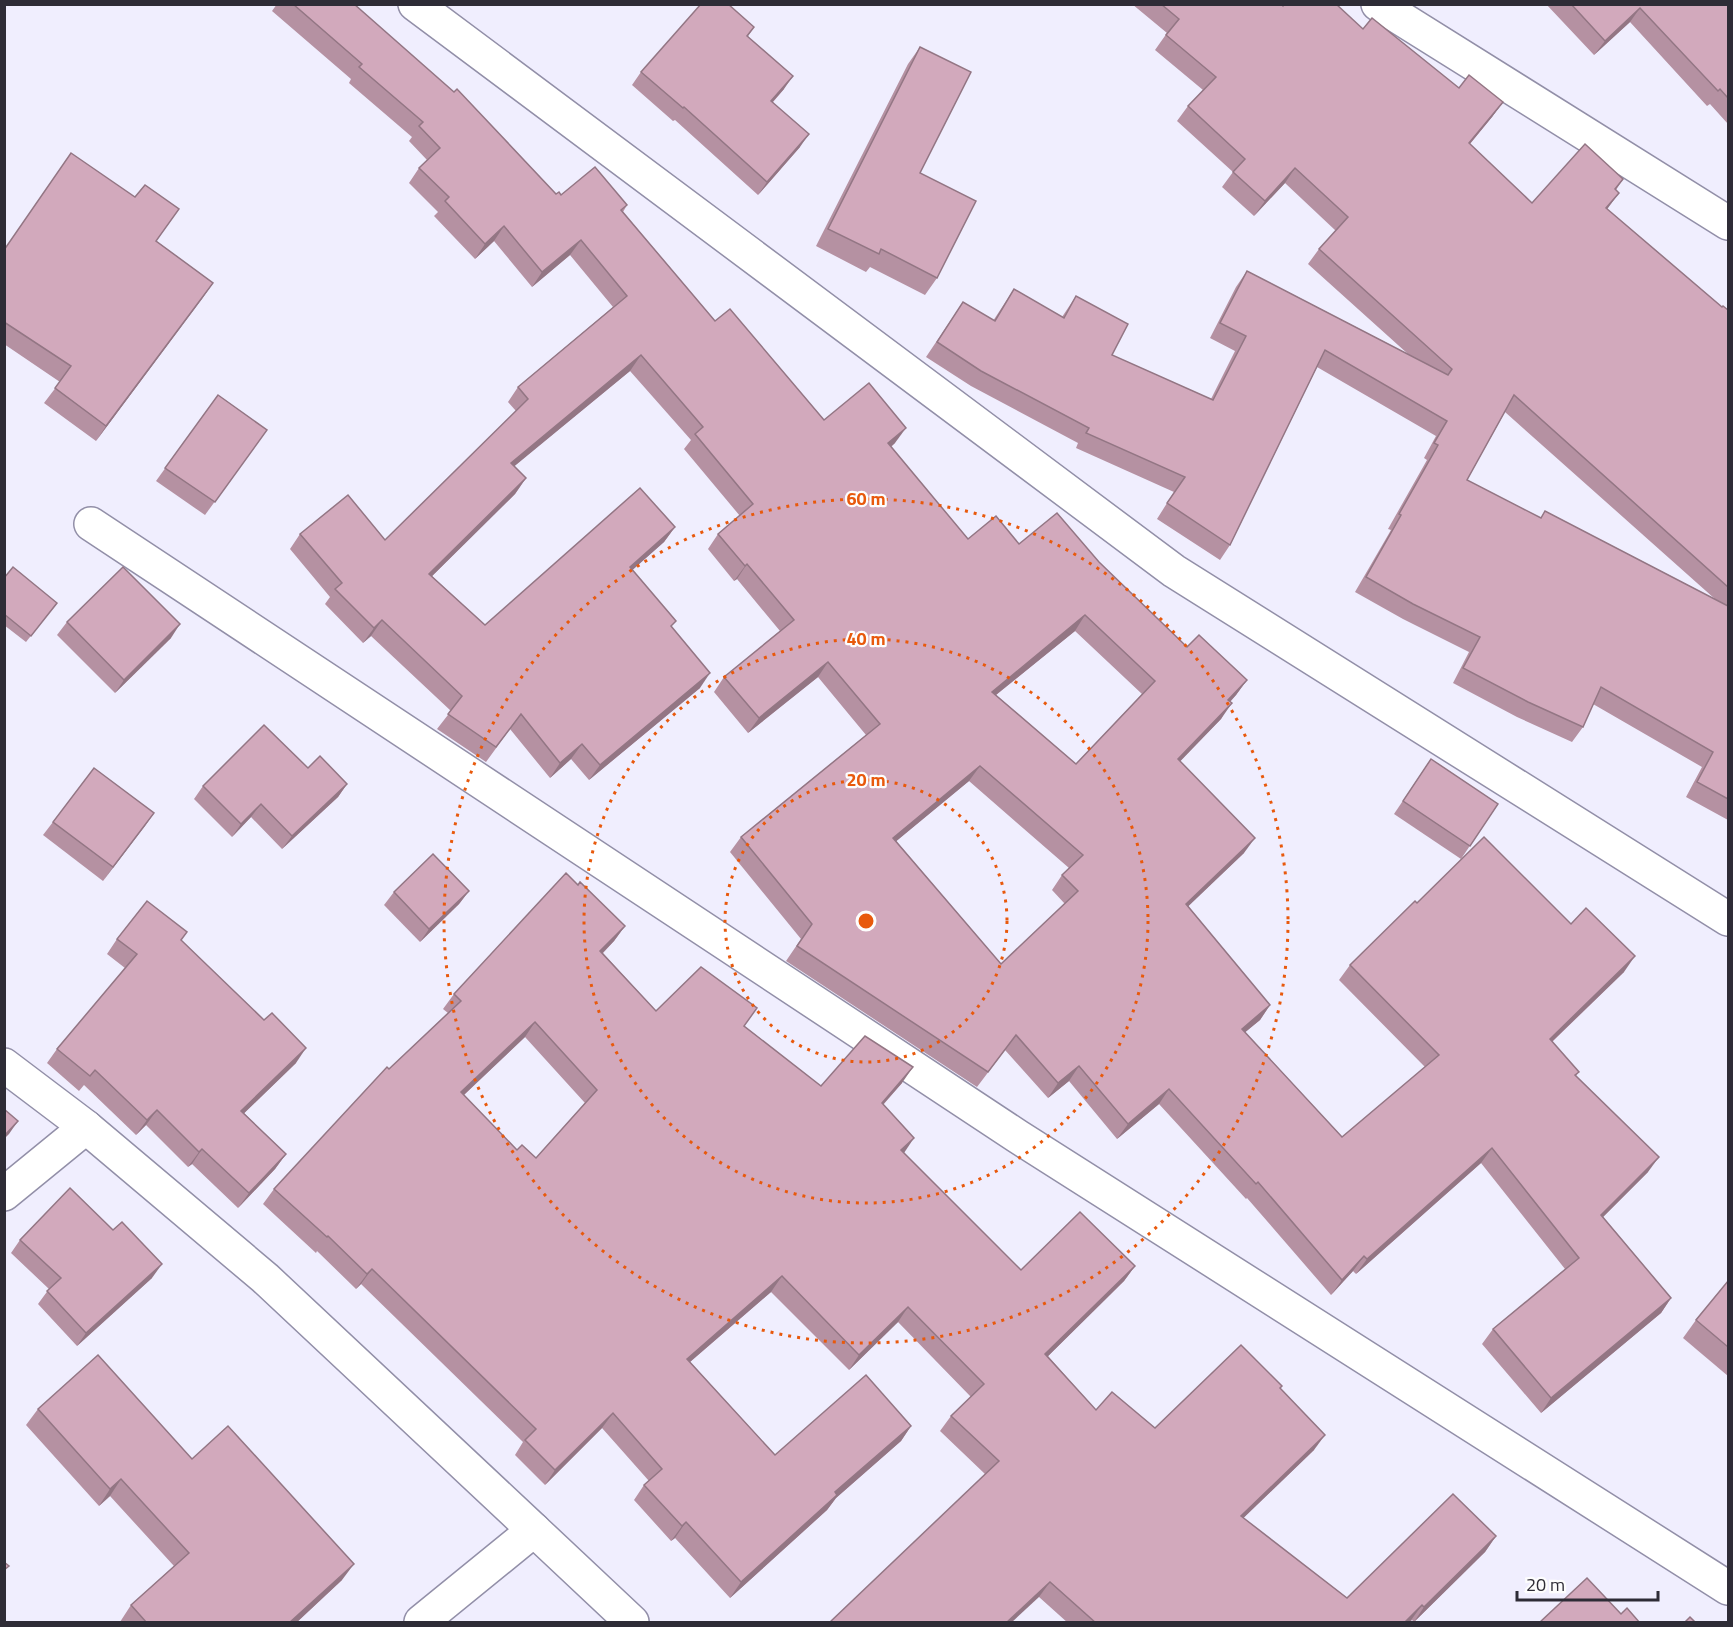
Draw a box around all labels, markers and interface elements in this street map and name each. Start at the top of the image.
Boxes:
text: 60 m [846,485,886,512]
text: 40 m [846,625,886,652]
text: 20 m [846,766,886,793]
centre of rings [856,911,876,931]
scale bar [1517,1564,1658,1602]
text: 20 m [1526,1571,1565,1598]

